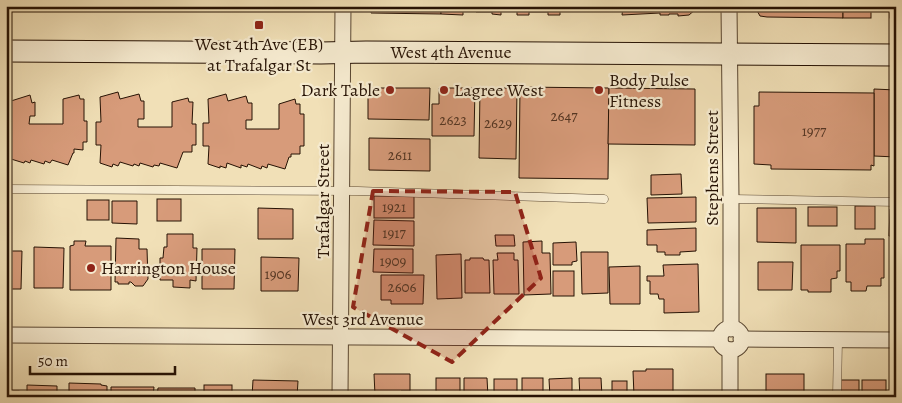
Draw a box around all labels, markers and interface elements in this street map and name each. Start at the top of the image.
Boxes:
marker: West 4th Ave (EB) at Trafalgar St [253,19,265,31]
place label: West 4th Ave (EB) at Trafalgar St [194,32,323,77]
street label: West 4th Avenue [389,40,512,64]
place label: Body Pulse Fitness [609,68,689,113]
place label: Dark Table [301,78,380,102]
place label: Lagree West [454,78,544,102]
marker: Dark Table [384,84,396,96]
marker: Lagree West [438,84,450,96]
marker: Body Pulse Fitness [593,84,605,96]
house number: 2647 [550,106,578,126]
house number: 2623 [439,110,467,130]
street label: Stephens Street [700,110,724,226]
house number: 2629 [484,113,512,133]
house number: 1977 [802,121,827,141]
street label: Trafalgar Street [311,144,335,258]
house number: 2611 [388,145,412,165]
house number: 1921 [382,197,406,217]
house number: 1917 [382,223,406,243]
house number: 1909 [380,251,407,271]
place label: Harrington House [101,256,236,280]
marker: Harrington House [85,262,97,274]
house number: 1906 [265,264,292,284]
house number: 2606 [388,277,417,297]
street label: West 3rd Avenue [301,307,424,331]
scale bar [30,343,175,375]
text: 50 m [38,351,68,371]

